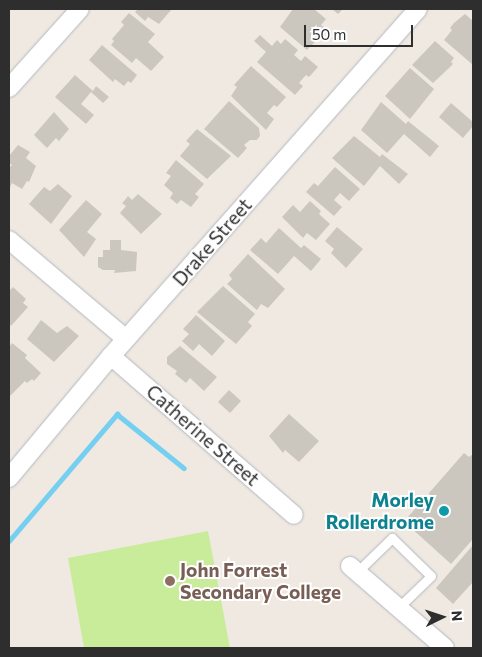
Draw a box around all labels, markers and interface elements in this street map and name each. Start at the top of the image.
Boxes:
scale bar [307,15,416,47]
text: 50 m [312,25,346,43]
street label: Drake Street [168,194,256,290]
street label: Catherine Street [142,380,264,490]
place label: Morley Rollerdrome [326,489,434,533]
marker: Morley Rollerdrome [438,505,450,517]
place label: John Forrest Secondary College [180,559,341,603]
marker: John Forrest Secondary College [164,575,176,587]
north arrow [417,592,467,642]
text: N [449,610,466,622]

